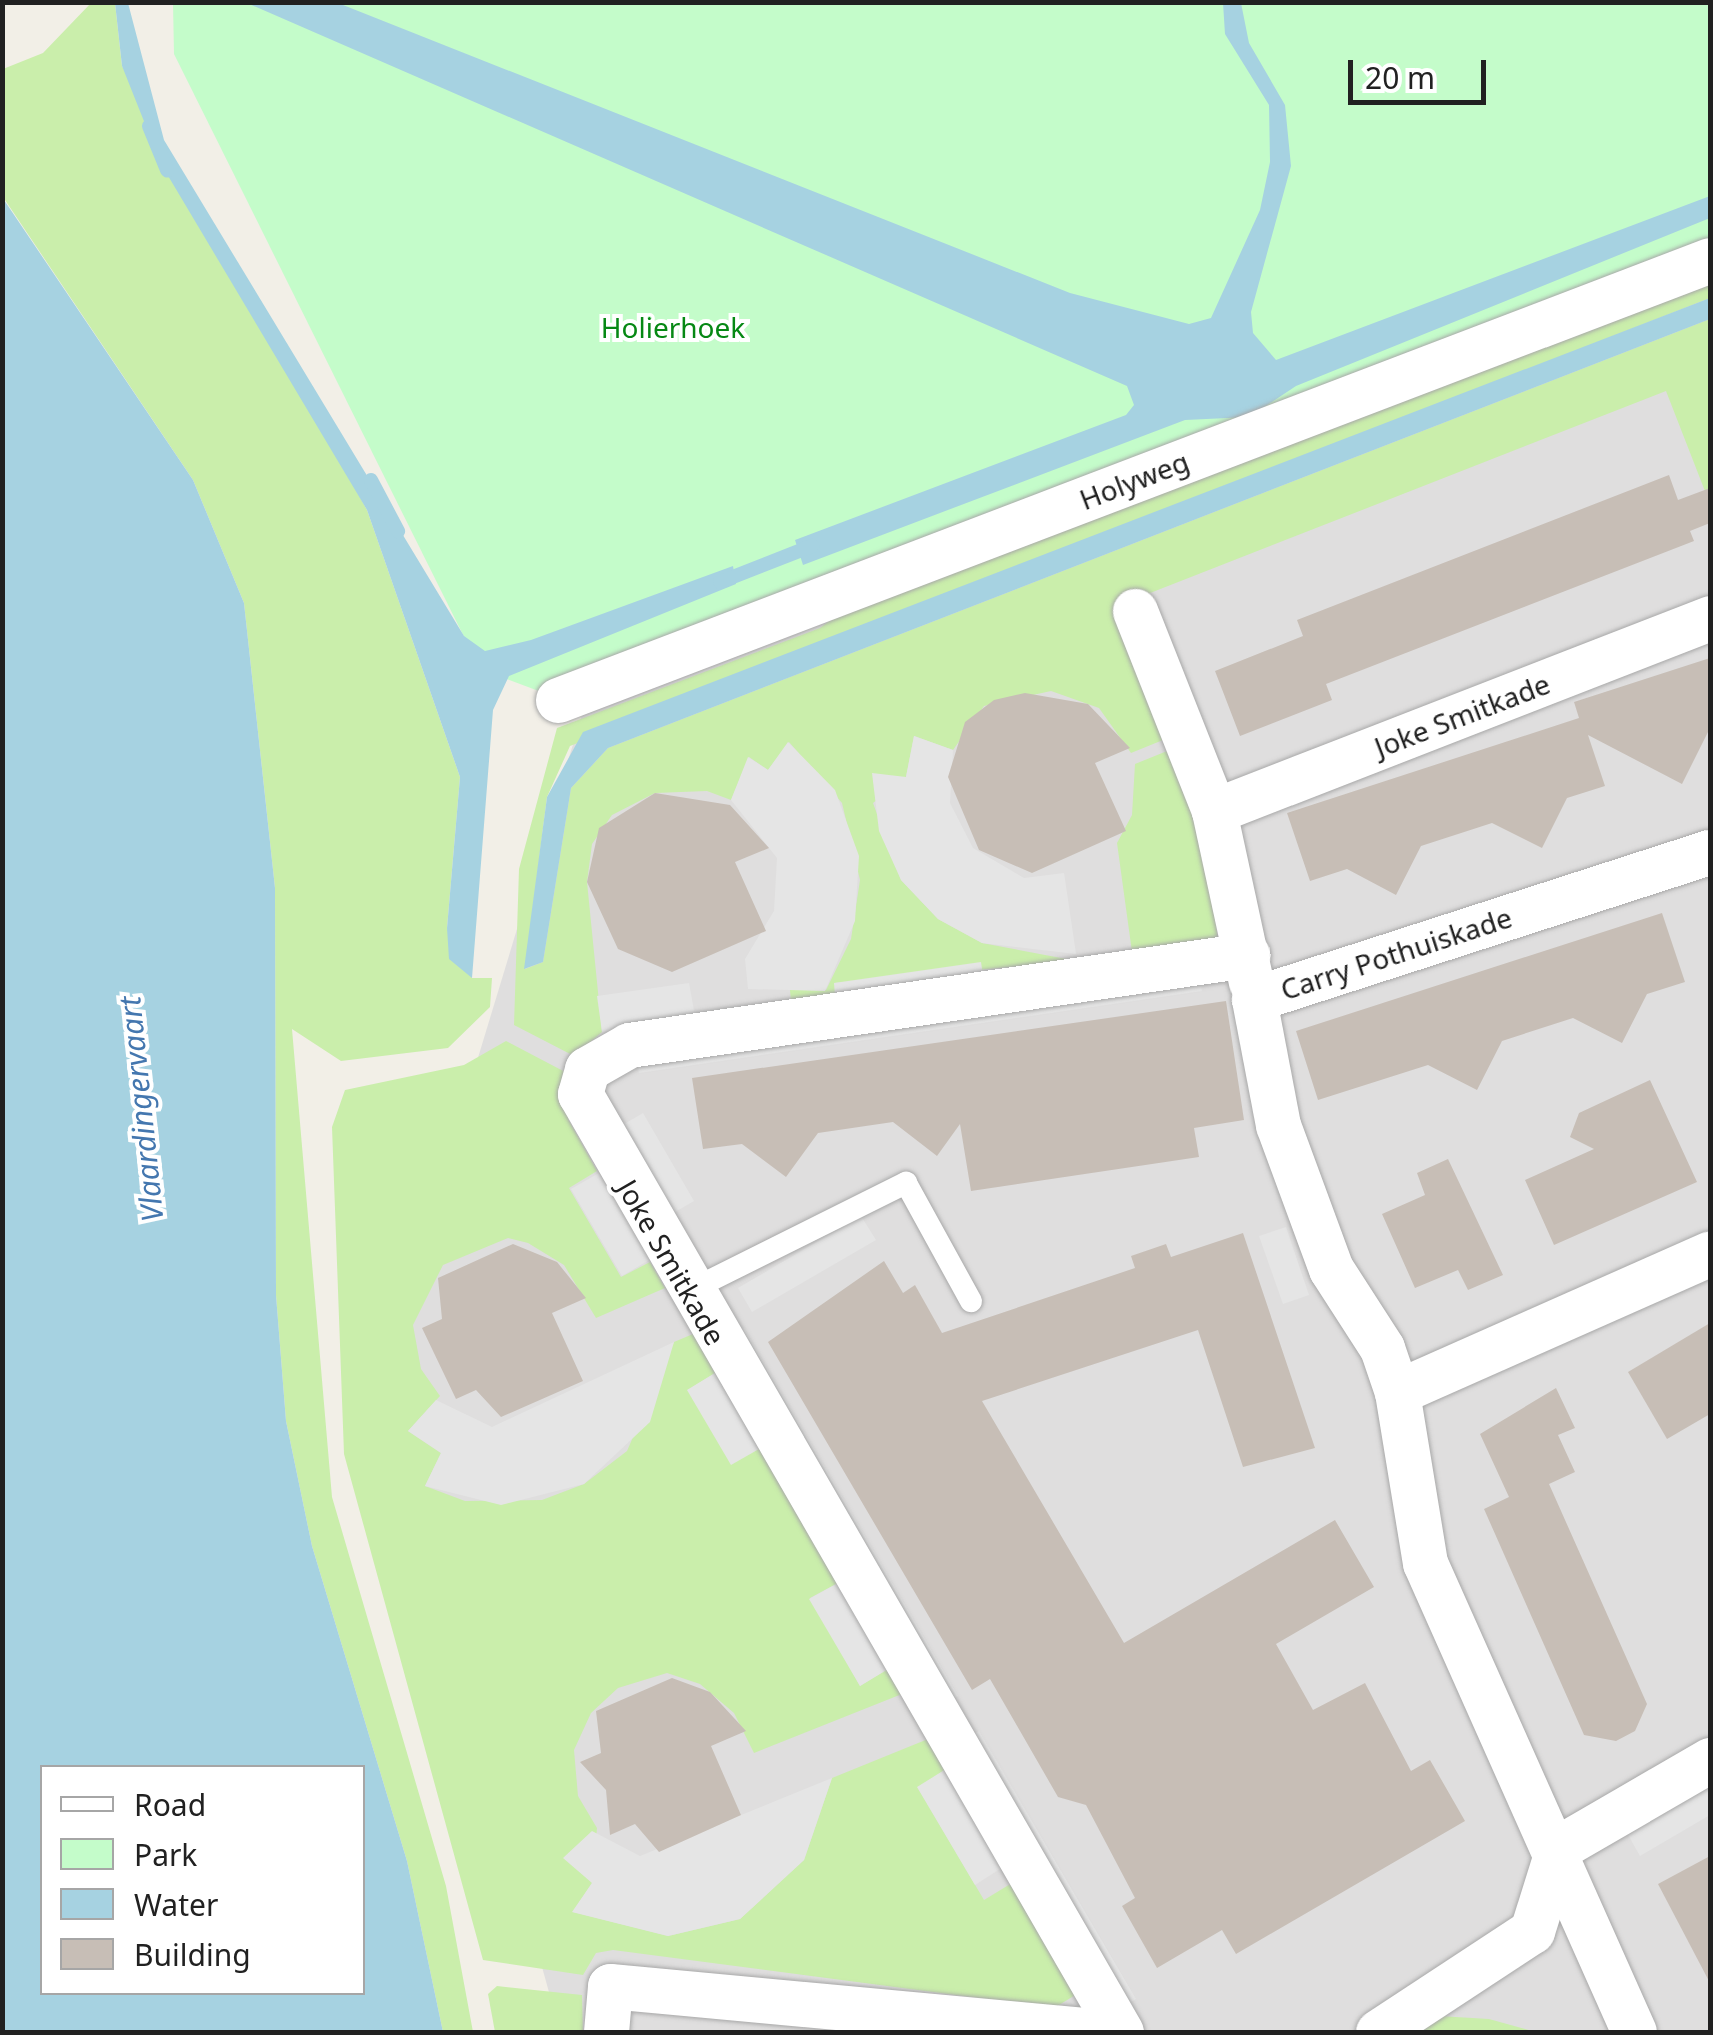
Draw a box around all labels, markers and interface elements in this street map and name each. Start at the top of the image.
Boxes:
scale bar [1353,40,1490,102]
text: 20 m [1365,57,1435,98]
park label: Holierhoek [601,310,745,344]
street label: Holyweg [1075,444,1193,516]
street label: Joke Smitkade [1370,666,1554,764]
street label: Carry Pothuiskade [1276,900,1516,1006]
water label: Vlaardingervaart [111,995,171,1223]
street label: Joke Smitkade [611,1173,733,1351]
legend [40,1765,365,1995]
text: Road [134,1784,206,1825]
text: Park [134,1834,197,1875]
text: Water [134,1884,218,1925]
text: Building [134,1934,251,1975]

